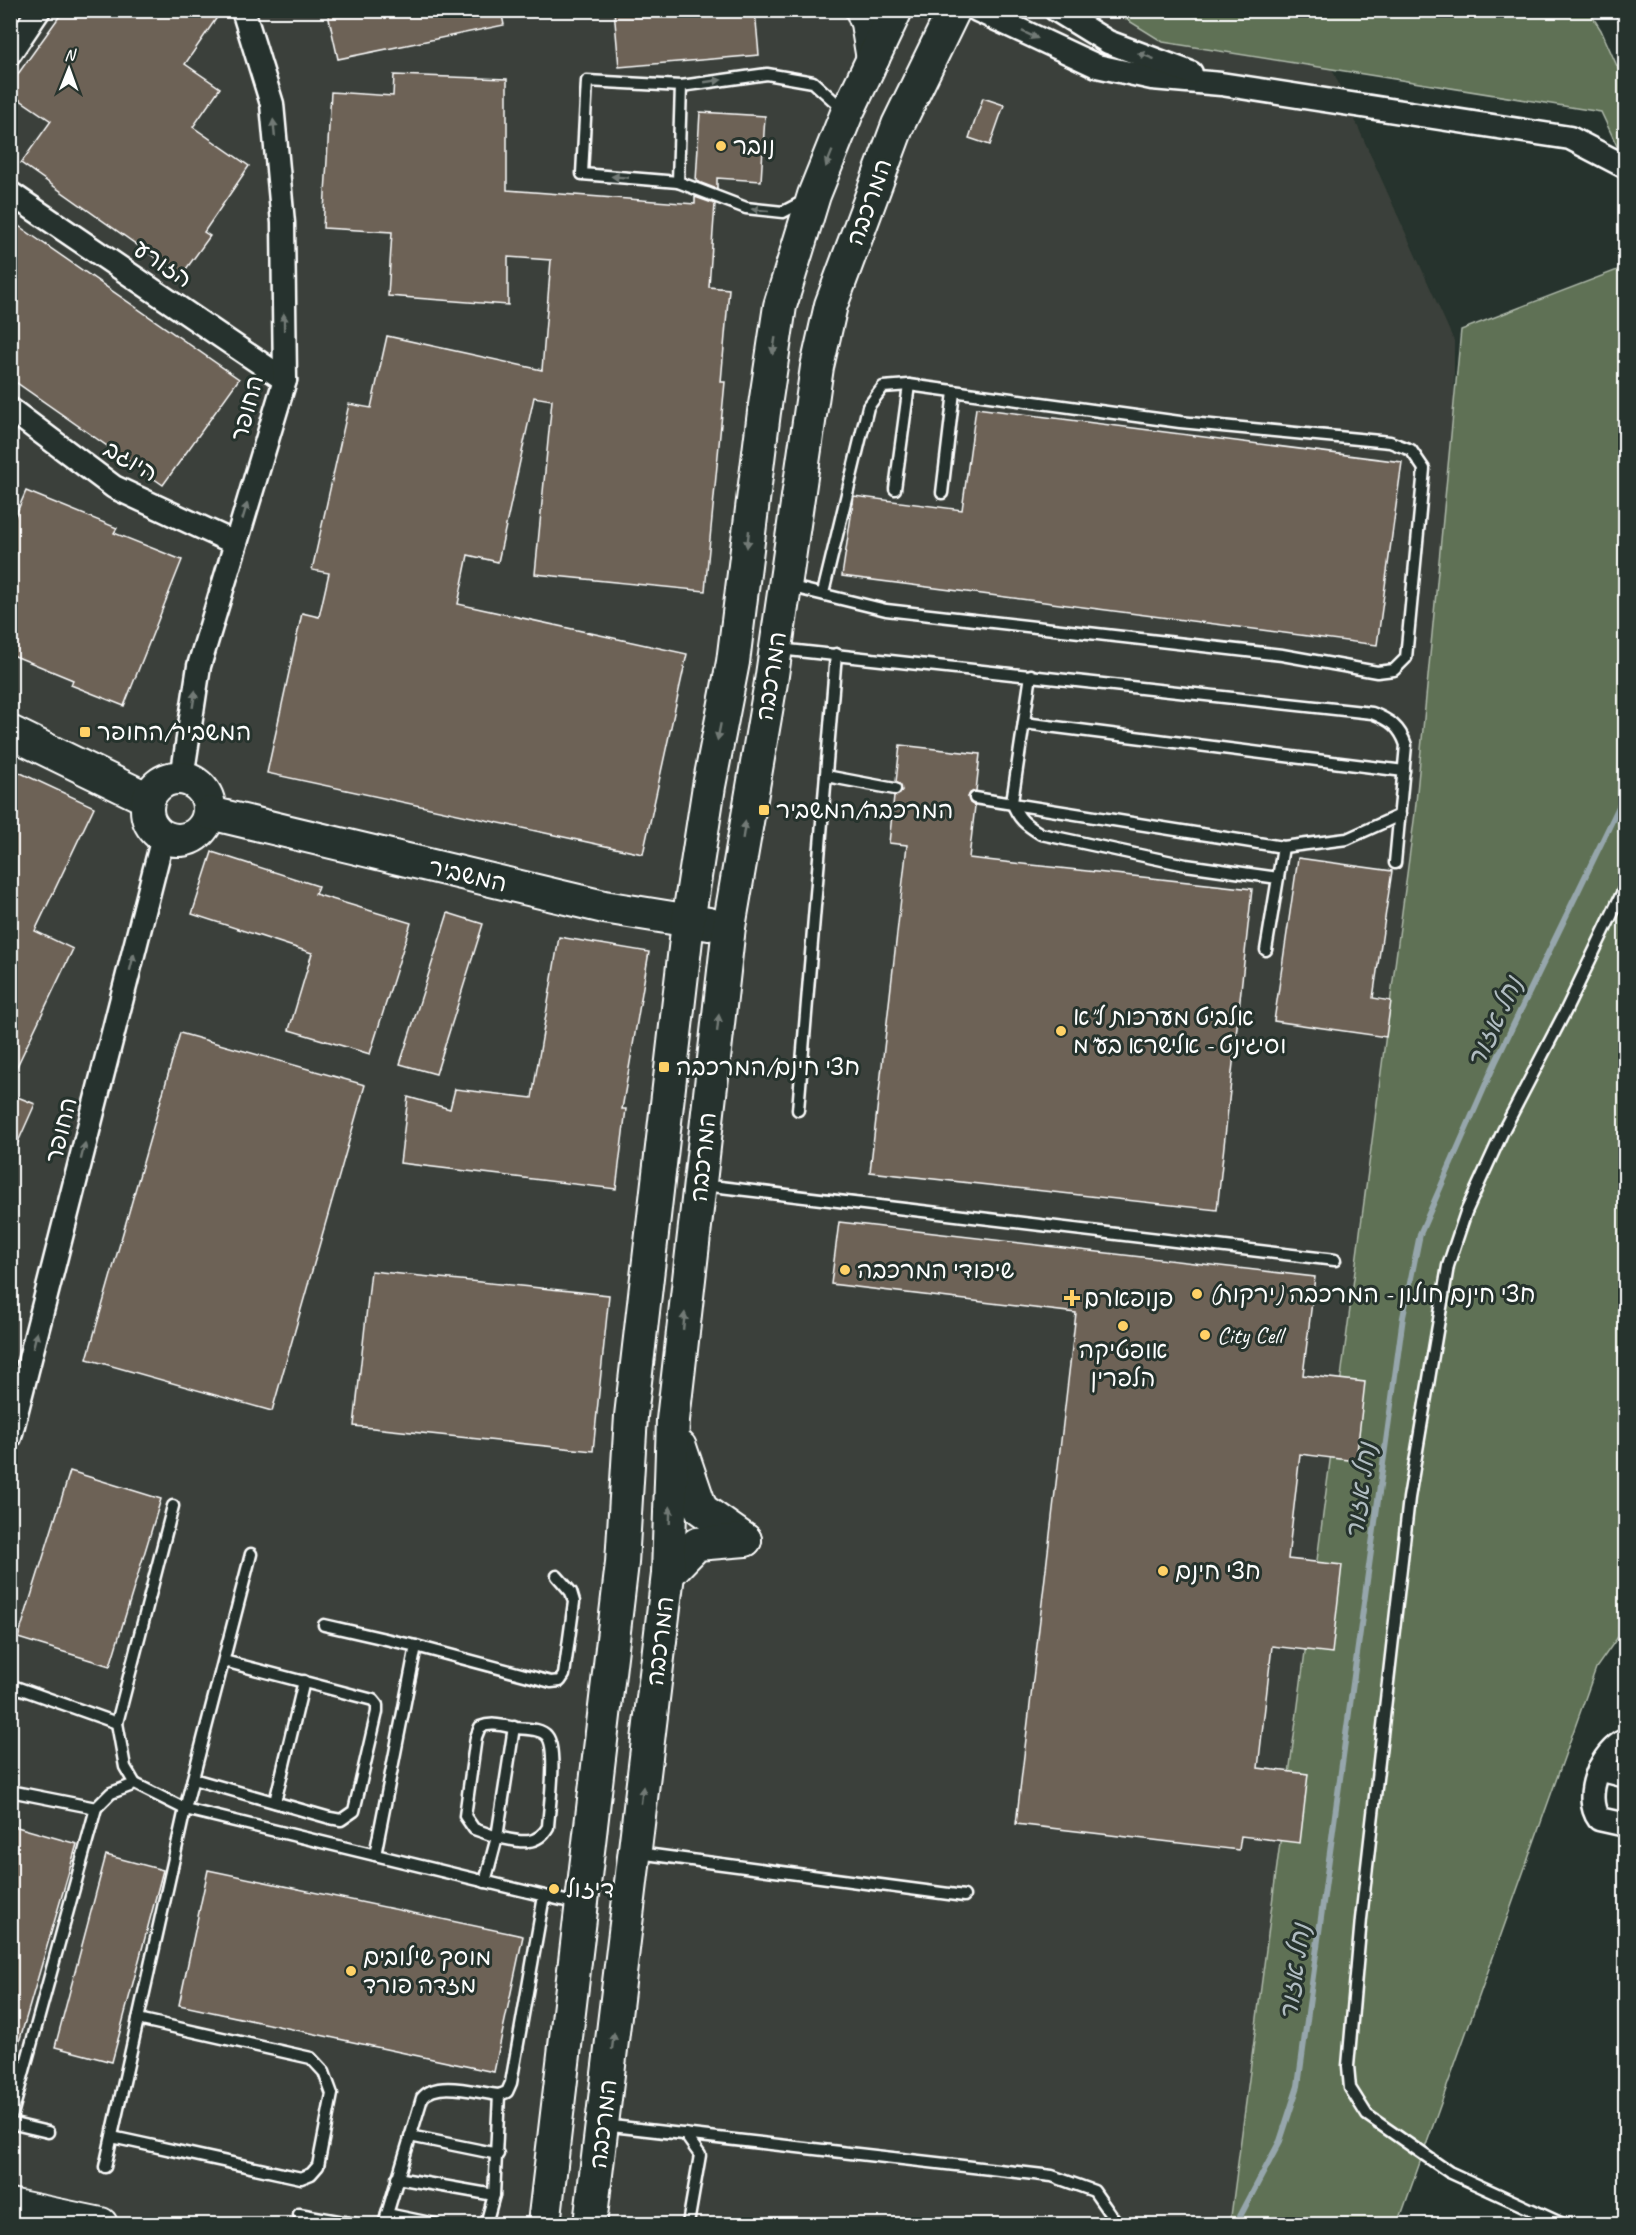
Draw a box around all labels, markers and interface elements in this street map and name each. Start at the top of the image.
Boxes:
one-way arrow [1021,30,1039,40]
north arrow [39,39,99,99]
text: N [64,45,77,65]
one-way arrow [1137,51,1155,61]
one-way arrow [704,77,723,86]
one-way arrow [269,118,279,137]
place label: נובר [733,131,775,161]
marker: נובר [714,139,728,153]
one-way arrow [824,151,834,169]
street label: המרכבה [839,154,899,250]
one-way arrow [611,173,630,182]
one-way arrow [751,205,770,214]
street label: הזורע [128,234,198,294]
one-way arrow [280,313,289,332]
one-way arrow [769,337,778,356]
street label: החופר [224,372,270,444]
street label: היוגב [99,434,163,488]
one-way arrow [241,502,250,520]
one-way arrow [743,530,753,549]
street label: המרכבה [749,629,793,723]
one-way arrow [190,690,199,709]
place label: המשביר/החופר [97,717,251,747]
one-way arrow [714,723,723,742]
marker: המשביר/החופר [78,725,92,739]
place label: המרכבה/המשביר [776,795,954,825]
marker: המרכבה/המשביר [757,803,771,817]
one-way arrow [740,820,749,839]
street label: המשביר [426,851,510,899]
one-way arrow [127,953,137,971]
water label: נחל אזור [1459,970,1530,1073]
place label: אלביט מערכות ל"א וסיגינט - אלישרא בע"מ [1073,1002,1287,1060]
one-way arrow [713,1013,723,1032]
marker: אלביט מערכות ל"א וסיגינט - אלישרא בע"מ [1054,1024,1068,1038]
place label: חצי חינם/המרכבה [676,1052,860,1082]
marker: חצי חינם/המרכבה [657,1060,671,1074]
street label: החופר [38,1094,84,1166]
street label: המרכבה [683,1111,723,1203]
one-way arrow [79,1142,89,1160]
place label: שיפודי המרכבה [857,1255,1015,1285]
marker: שיפודי המרכבה [838,1263,852,1277]
place label: חצי חינם חולון - המרכבה (ירקות) [1209,1279,1535,1309]
place label: פנופארם [1084,1283,1173,1313]
marker: חצי חינם חולון - המרכבה (ירקות) [1190,1287,1204,1301]
marker: פנופארם [1065,1291,1079,1305]
one-way arrow [679,1311,689,1330]
marker: אופטיקה הלפרין [1116,1319,1130,1333]
place label: City Cell [1217,1320,1286,1350]
marker: City Cell [1198,1328,1212,1342]
one-way arrow [31,1331,41,1349]
place label: אופטיקה הלפרין [1079,1335,1167,1393]
water label: נחל אזור [1337,1439,1384,1541]
one-way arrow [665,1506,675,1525]
place label: חצי חינם [1175,1556,1261,1586]
marker: חצי חינם [1156,1564,1170,1578]
street label: המרכבה [640,1594,680,1688]
one-way arrow [637,1785,647,1804]
place label: דיזול [566,1874,614,1904]
marker: דיזול [547,1882,561,1896]
water label: נחל אזור [1271,1920,1318,2022]
place label: מוסך שילובים מזדה פורד [363,1942,491,2000]
marker: מוסך שילובים מזדה פורד [344,1964,358,1978]
one-way arrow [608,2032,618,2051]
street label: המרכבה [583,2077,623,2171]

